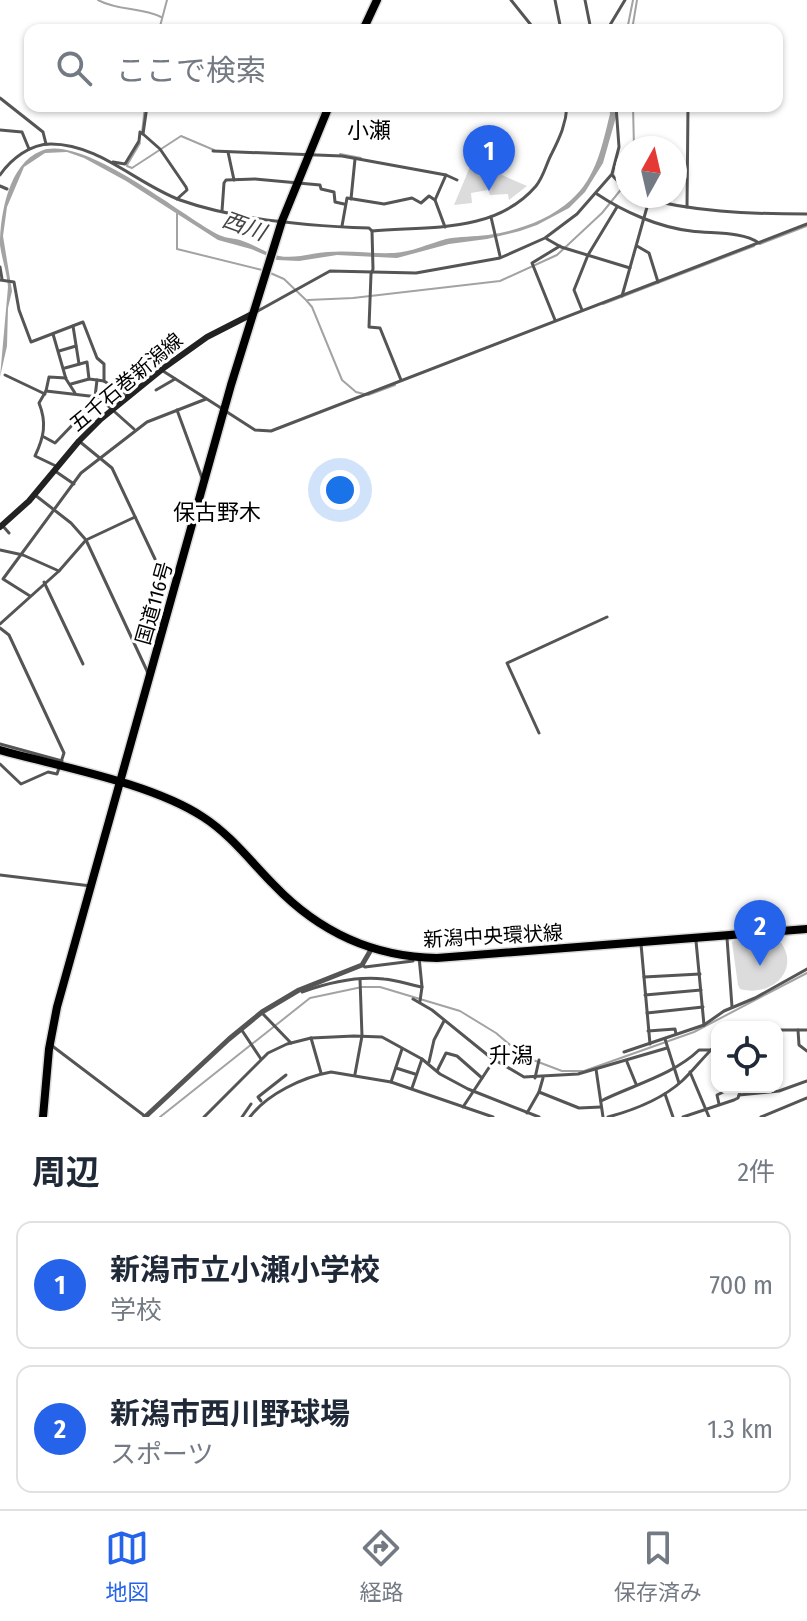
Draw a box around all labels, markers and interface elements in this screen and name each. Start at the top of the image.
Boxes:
search box [24,24,783,112]
icon: search [52,46,96,90]
text: ここで検索 [116,53,266,89]
district label: 小瀬 [347,117,391,144]
pin: 1 [463,125,515,191]
north arrow [615,136,687,208]
water label: 西川 [219,206,271,247]
street label: 五千石巻新潟線 [65,328,187,436]
your location [320,470,360,510]
district label: 保古野木 [173,499,261,526]
street label: 国道116号 [131,559,177,647]
pin: 2 [734,900,786,966]
street label: 新潟中央環状線 [422,920,564,952]
map controls [711,1021,783,1093]
button: locate [711,1021,783,1093]
district label: 升潟 [489,1042,533,1069]
text: 周辺 [32,1152,100,1193]
text: 2件 [738,1157,775,1188]
text: 新潟市立小瀬小学校 [110,1252,380,1288]
text: 1 [55,1270,66,1301]
text: 700 m [710,1270,773,1301]
text: 学校 [110,1295,162,1326]
text: 新潟市西川野球場 [110,1396,350,1432]
text: 2 [54,1414,66,1445]
text: 1.3 km [707,1414,773,1445]
text: スポーツ [110,1439,213,1470]
tab: 地図 [105,1526,149,1606]
tab: 経路 [359,1526,404,1606]
tab: 保存済み [614,1526,702,1606]

